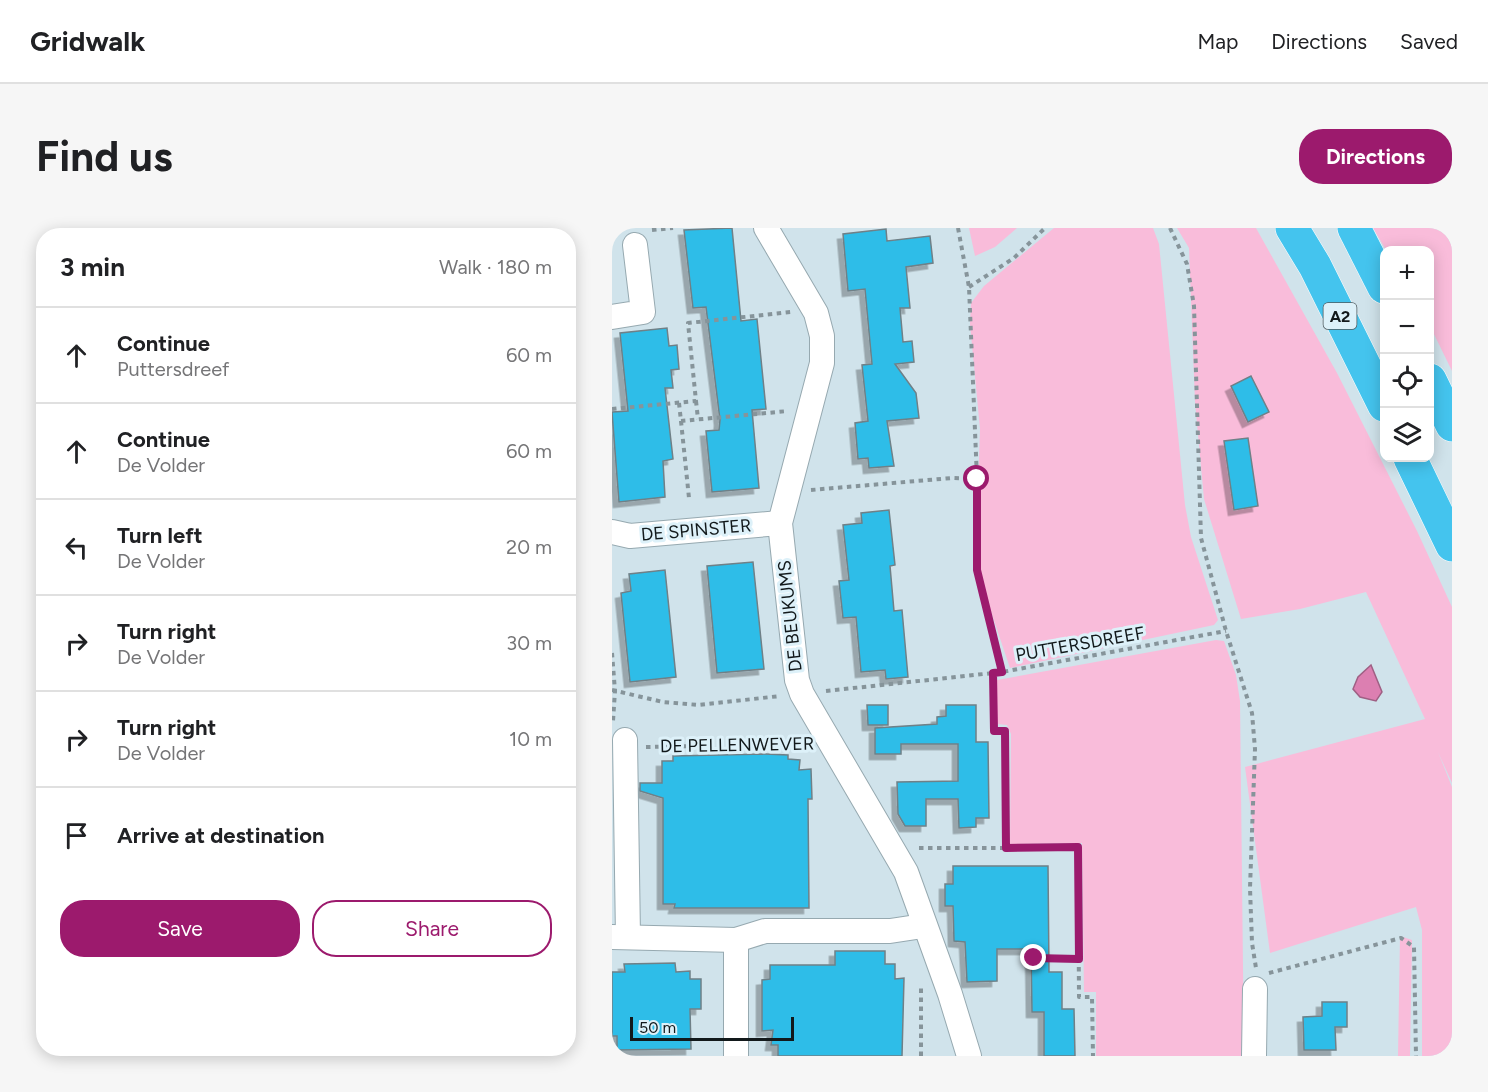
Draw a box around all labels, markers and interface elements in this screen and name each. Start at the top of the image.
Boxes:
text: Gridwalk [30,24,145,58]
text: Map [1197,29,1238,54]
text: Directions [1271,29,1367,54]
text: Saved [1400,29,1458,54]
button: Directions [1299,129,1452,184]
text: Find us [36,131,173,182]
map controls [1380,246,1434,462]
button: + [1380,246,1434,300]
text: 3 min [60,251,125,283]
text: Walk · 180 m [439,255,552,279]
button: − [1380,300,1434,354]
road number: A2 [1324,303,1356,329]
text: Continue [117,330,210,357]
icon: ahead [60,339,93,372]
text: 60 m [506,343,552,367]
button: locate [1380,354,1434,408]
text: Puttersdreef [117,357,229,381]
button: layers [1380,408,1434,462]
text: Continue [117,426,210,453]
icon: ahead [60,435,93,468]
text: 60 m [506,439,552,463]
text: De Volder [117,453,205,477]
route start [963,465,989,491]
street label: DE SPINSTER [640,514,752,546]
text: Turn left [117,522,203,549]
icon: left [60,531,93,564]
text: 20 m [506,535,552,559]
text: De Volder [117,549,205,573]
street label: DE BEUKUMS [773,559,807,673]
text: Turn right [117,618,216,645]
street label: PUTTERSDREEF [1014,622,1146,666]
icon: right [60,627,93,660]
text: 30 m [506,631,552,655]
text: De Volder [117,645,205,669]
text: Turn right [117,714,216,741]
icon: right [60,723,93,756]
text: 10 m [509,727,552,751]
street label: DE PELLENWEVER [660,733,814,757]
text: De Volder [117,741,205,765]
icon: arrive [60,819,93,852]
text: Arrive at destination [117,822,325,849]
button: Save [60,900,300,957]
button: Share [312,900,552,957]
route end [1020,944,1046,970]
scale bar [630,1014,794,1042]
text: 50 m [639,1018,676,1037]

